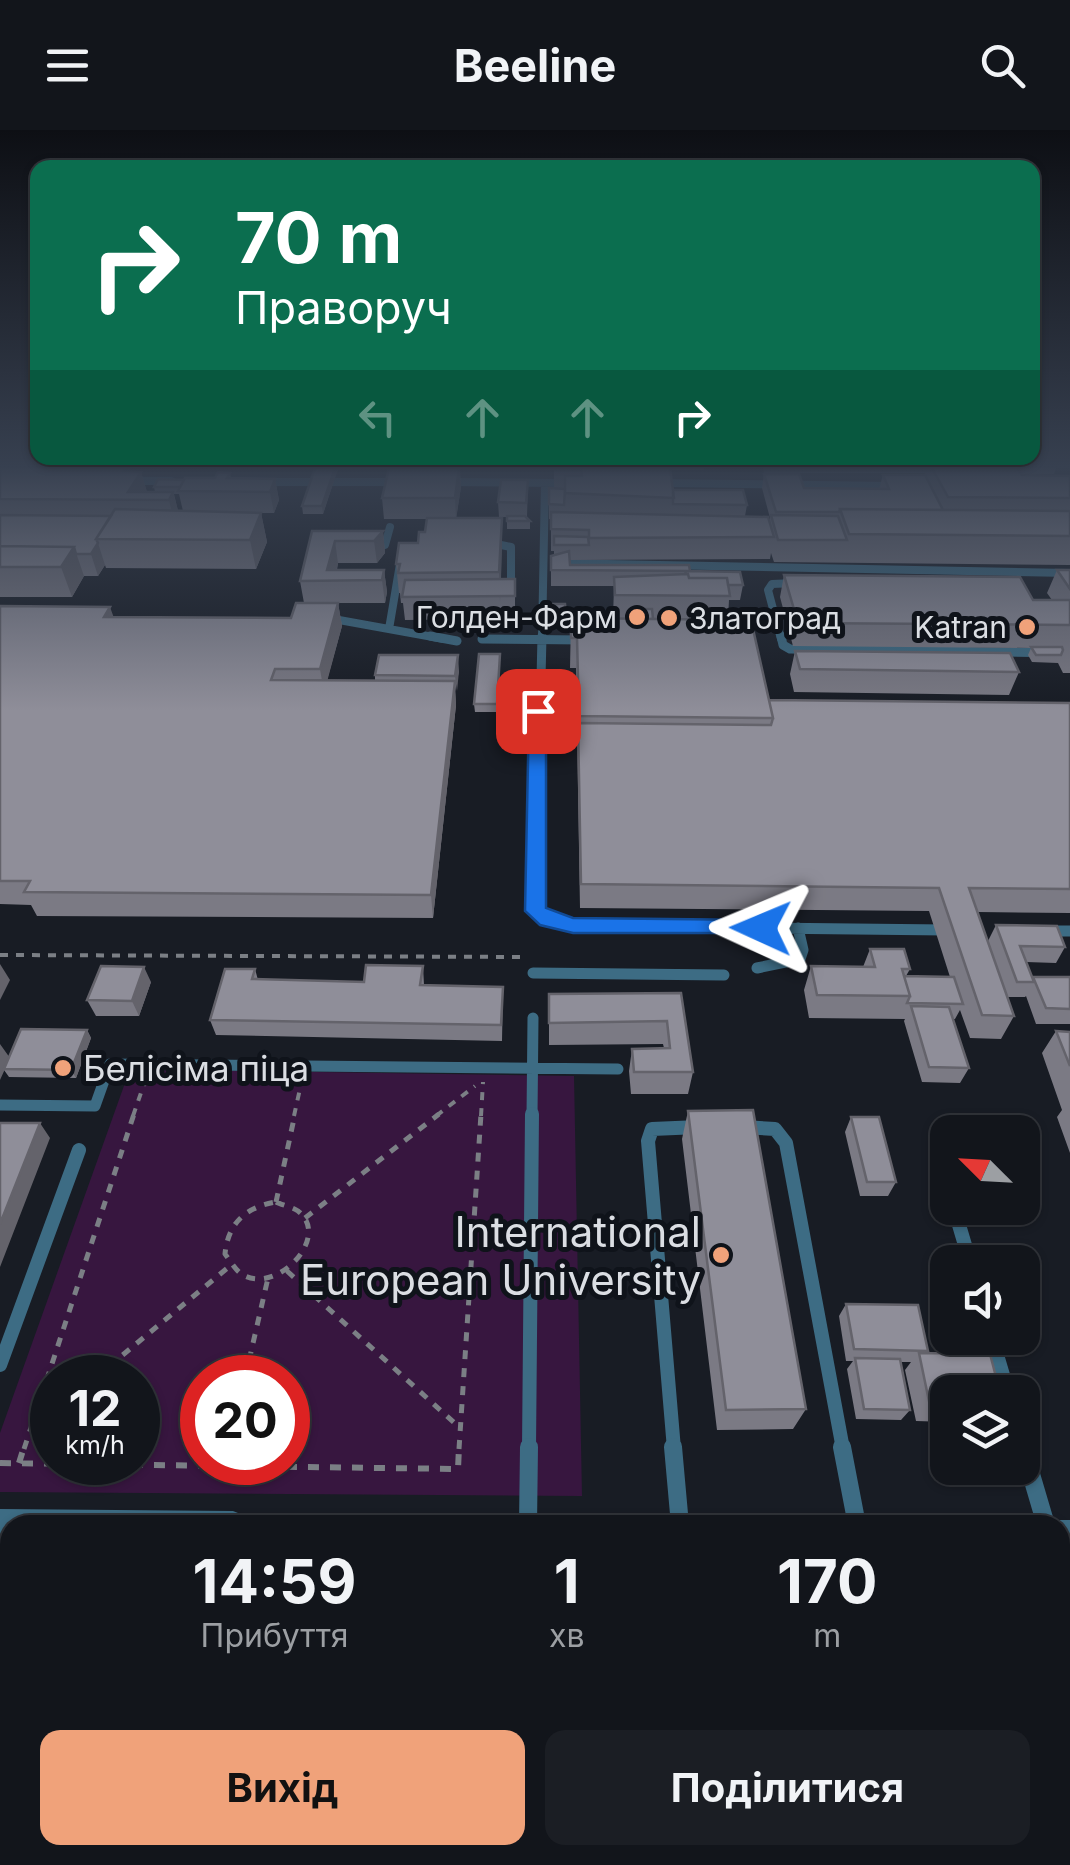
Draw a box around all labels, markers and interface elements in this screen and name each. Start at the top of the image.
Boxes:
icon: menu [40,38,95,93]
text: Beeline [454,38,616,93]
icon: search [975,38,1030,93]
text: 70 m [235,195,402,280]
icon: right [70,200,200,330]
text: Праворуч [235,280,452,335]
icon: left [350,390,405,445]
icon: ahead [455,390,510,445]
icon: ahead [560,390,615,445]
icon: right [665,390,720,445]
place label: Голден-Фарм [416,599,617,635]
place label: Златоград [689,600,841,636]
marker: Голден-Фарм [626,606,648,628]
marker: Златоград [658,607,680,629]
place label: Katran [914,609,1007,645]
marker: Katran [1016,616,1038,638]
pin [496,669,581,754]
icon: arrive [511,684,566,739]
position arrow [709,876,813,980]
place label: Белісіма піца [83,1047,309,1089]
marker: Белісіма піца [52,1057,74,1079]
north arrow [930,1115,1040,1225]
map controls [930,1115,1040,1485]
place label: International European University [300,1206,701,1305]
marker: International European University [710,1244,732,1266]
button: sound [930,1245,1040,1355]
speed limit sign: 20 [180,1355,310,1485]
button: layers [930,1375,1040,1485]
text: 12 [68,1378,122,1438]
text: km/h [65,1430,125,1460]
text: 14:59 [193,1545,356,1617]
text: 1 [554,1545,580,1617]
text: 170 [777,1545,877,1617]
text: Прибуття [201,1616,348,1655]
text: хв [549,1616,585,1655]
text: m [813,1616,841,1655]
button: Вихід [40,1730,525,1845]
button: Поділитися [545,1730,1030,1845]

